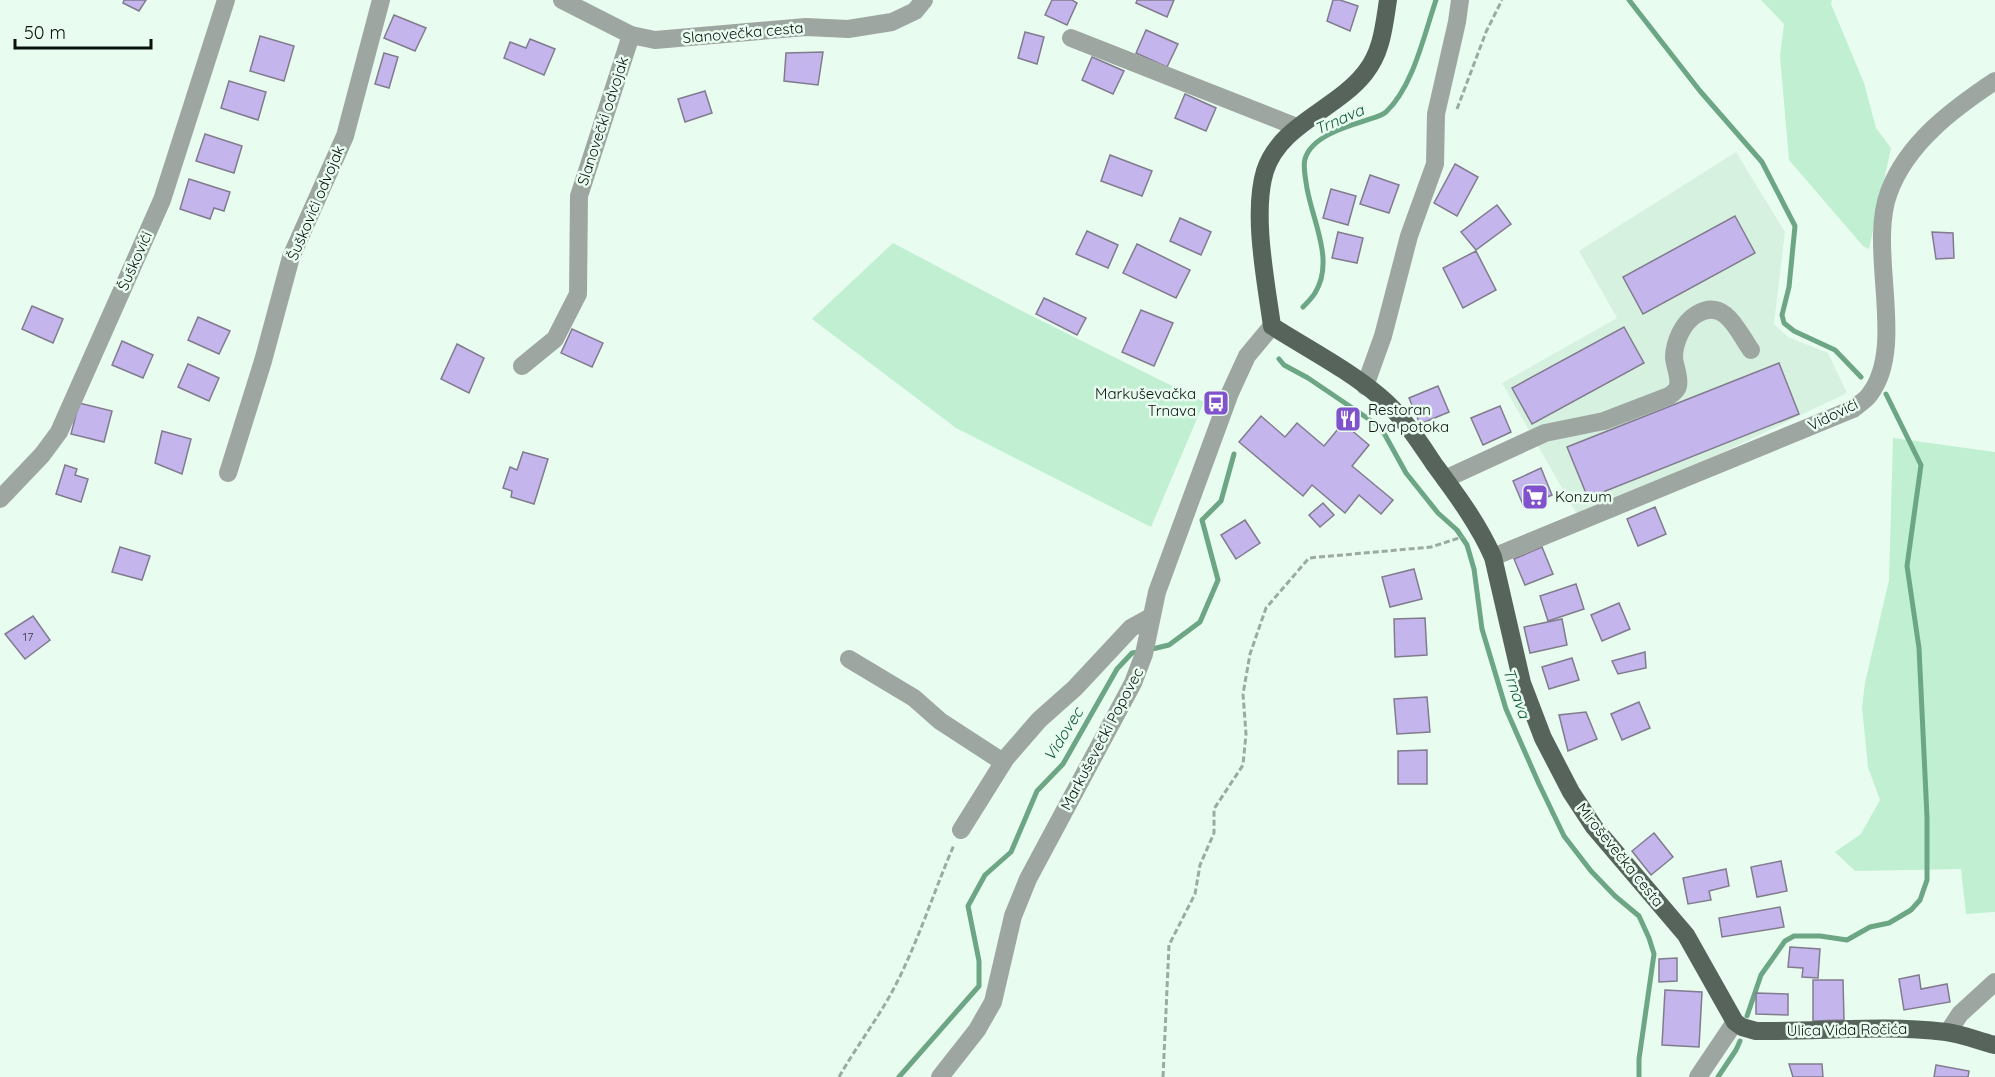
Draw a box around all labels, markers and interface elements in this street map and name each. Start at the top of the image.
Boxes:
scale bar [15,12,152,50]
street label: Slanovečka cesta [682,18,804,47]
text: 50 m [24,21,66,44]
street label: Slanovečki odvojak [573,54,632,188]
water label: Trnava [1311,99,1368,139]
street label: Šuškovići odvojak [283,142,348,263]
street label: Šuškovići [113,228,156,293]
place label: Markuševačka Trnava [1095,384,1196,420]
bus stop icon: Markuševačka Trnava [1201,388,1231,418]
street label: Vidovići [1805,394,1861,435]
place label: Restoran Dva potoka [1368,400,1449,436]
restaurant icon: Restoran Dva potoka [1333,404,1363,434]
supermarket icon: Konzum [1520,482,1550,512]
place label: Konzum [1555,487,1612,506]
house number: 17 [23,629,33,644]
street label: Markuševečki Popovec [1056,664,1147,813]
water label: Trnava [1499,665,1535,722]
water label: Vidovec [1039,702,1088,764]
street label: Miroševečka cesta [1573,799,1668,911]
street label: Ulica Vida Ročića [1787,1019,1907,1040]

